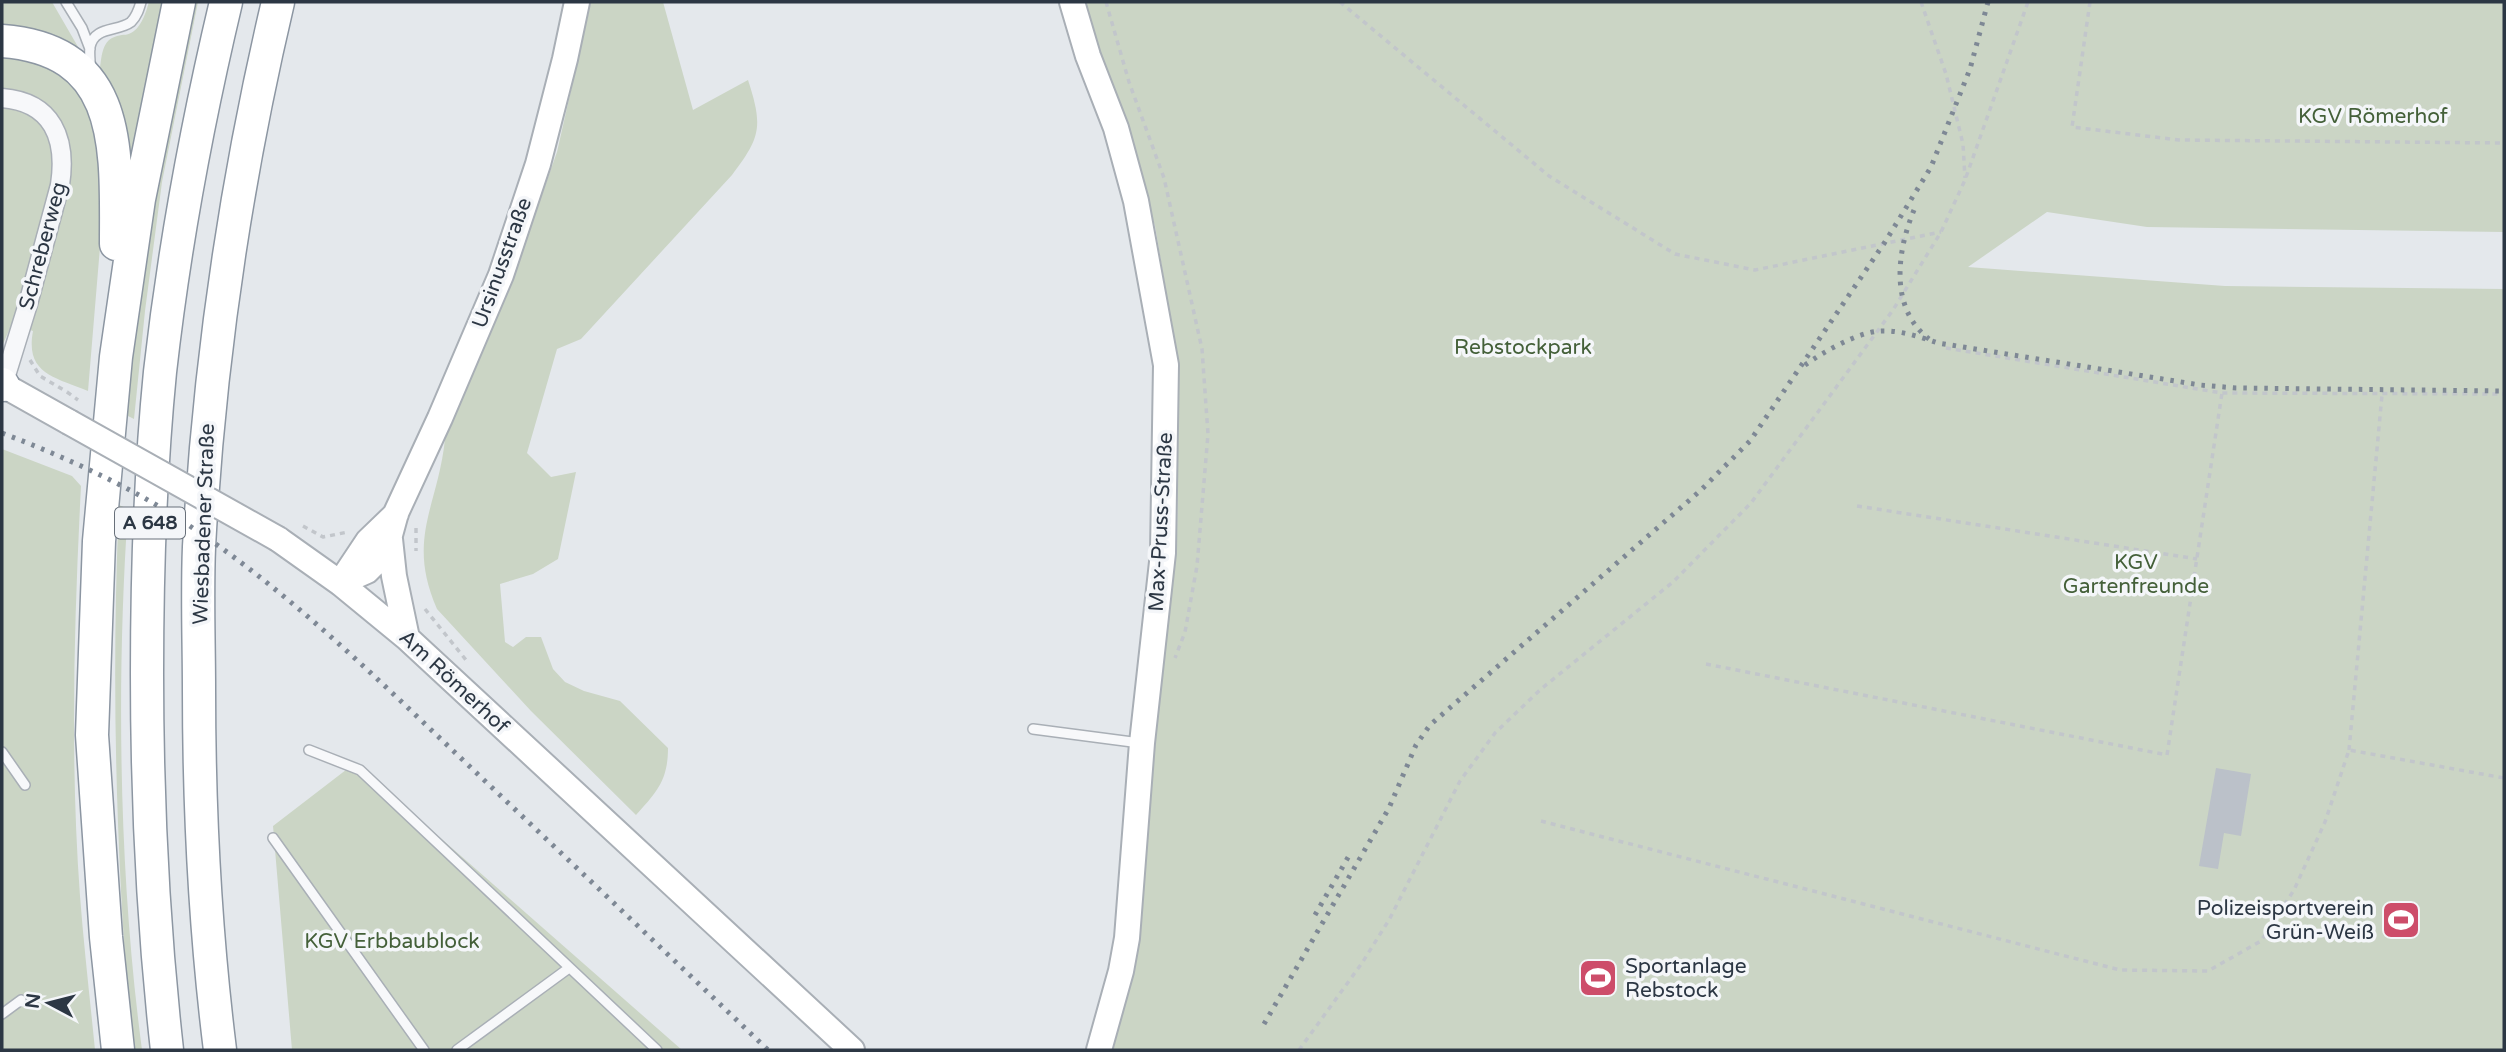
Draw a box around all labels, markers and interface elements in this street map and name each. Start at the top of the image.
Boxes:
park label: KGV Römerhof [2298,104,2448,129]
street label: Schreberweg [14,179,72,313]
street label: Ursinusstraße [467,194,537,332]
park label: Rebstockpark [1454,335,1592,360]
street label: Wiesbadener Straße [188,423,220,625]
street label: Max-Pruss-Straße [1144,432,1178,612]
road number: A 648 [115,508,185,538]
park label: KGV Gartenfreunde [2063,550,2209,599]
street label: Am Römerhof [394,625,514,739]
place label: Polizeisportverein Grün-Weiß [2197,896,2374,945]
sports icon: Polizeisportverein Grün-Weiß [2380,899,2422,941]
park label: KGV Erbbaublock [304,929,480,954]
place label: Sportanlage Rebstock [1625,954,1747,1003]
sports icon: Sportanlage Rebstock [1577,957,1619,999]
north arrow [14,968,84,1038]
text: N [21,992,45,1010]

